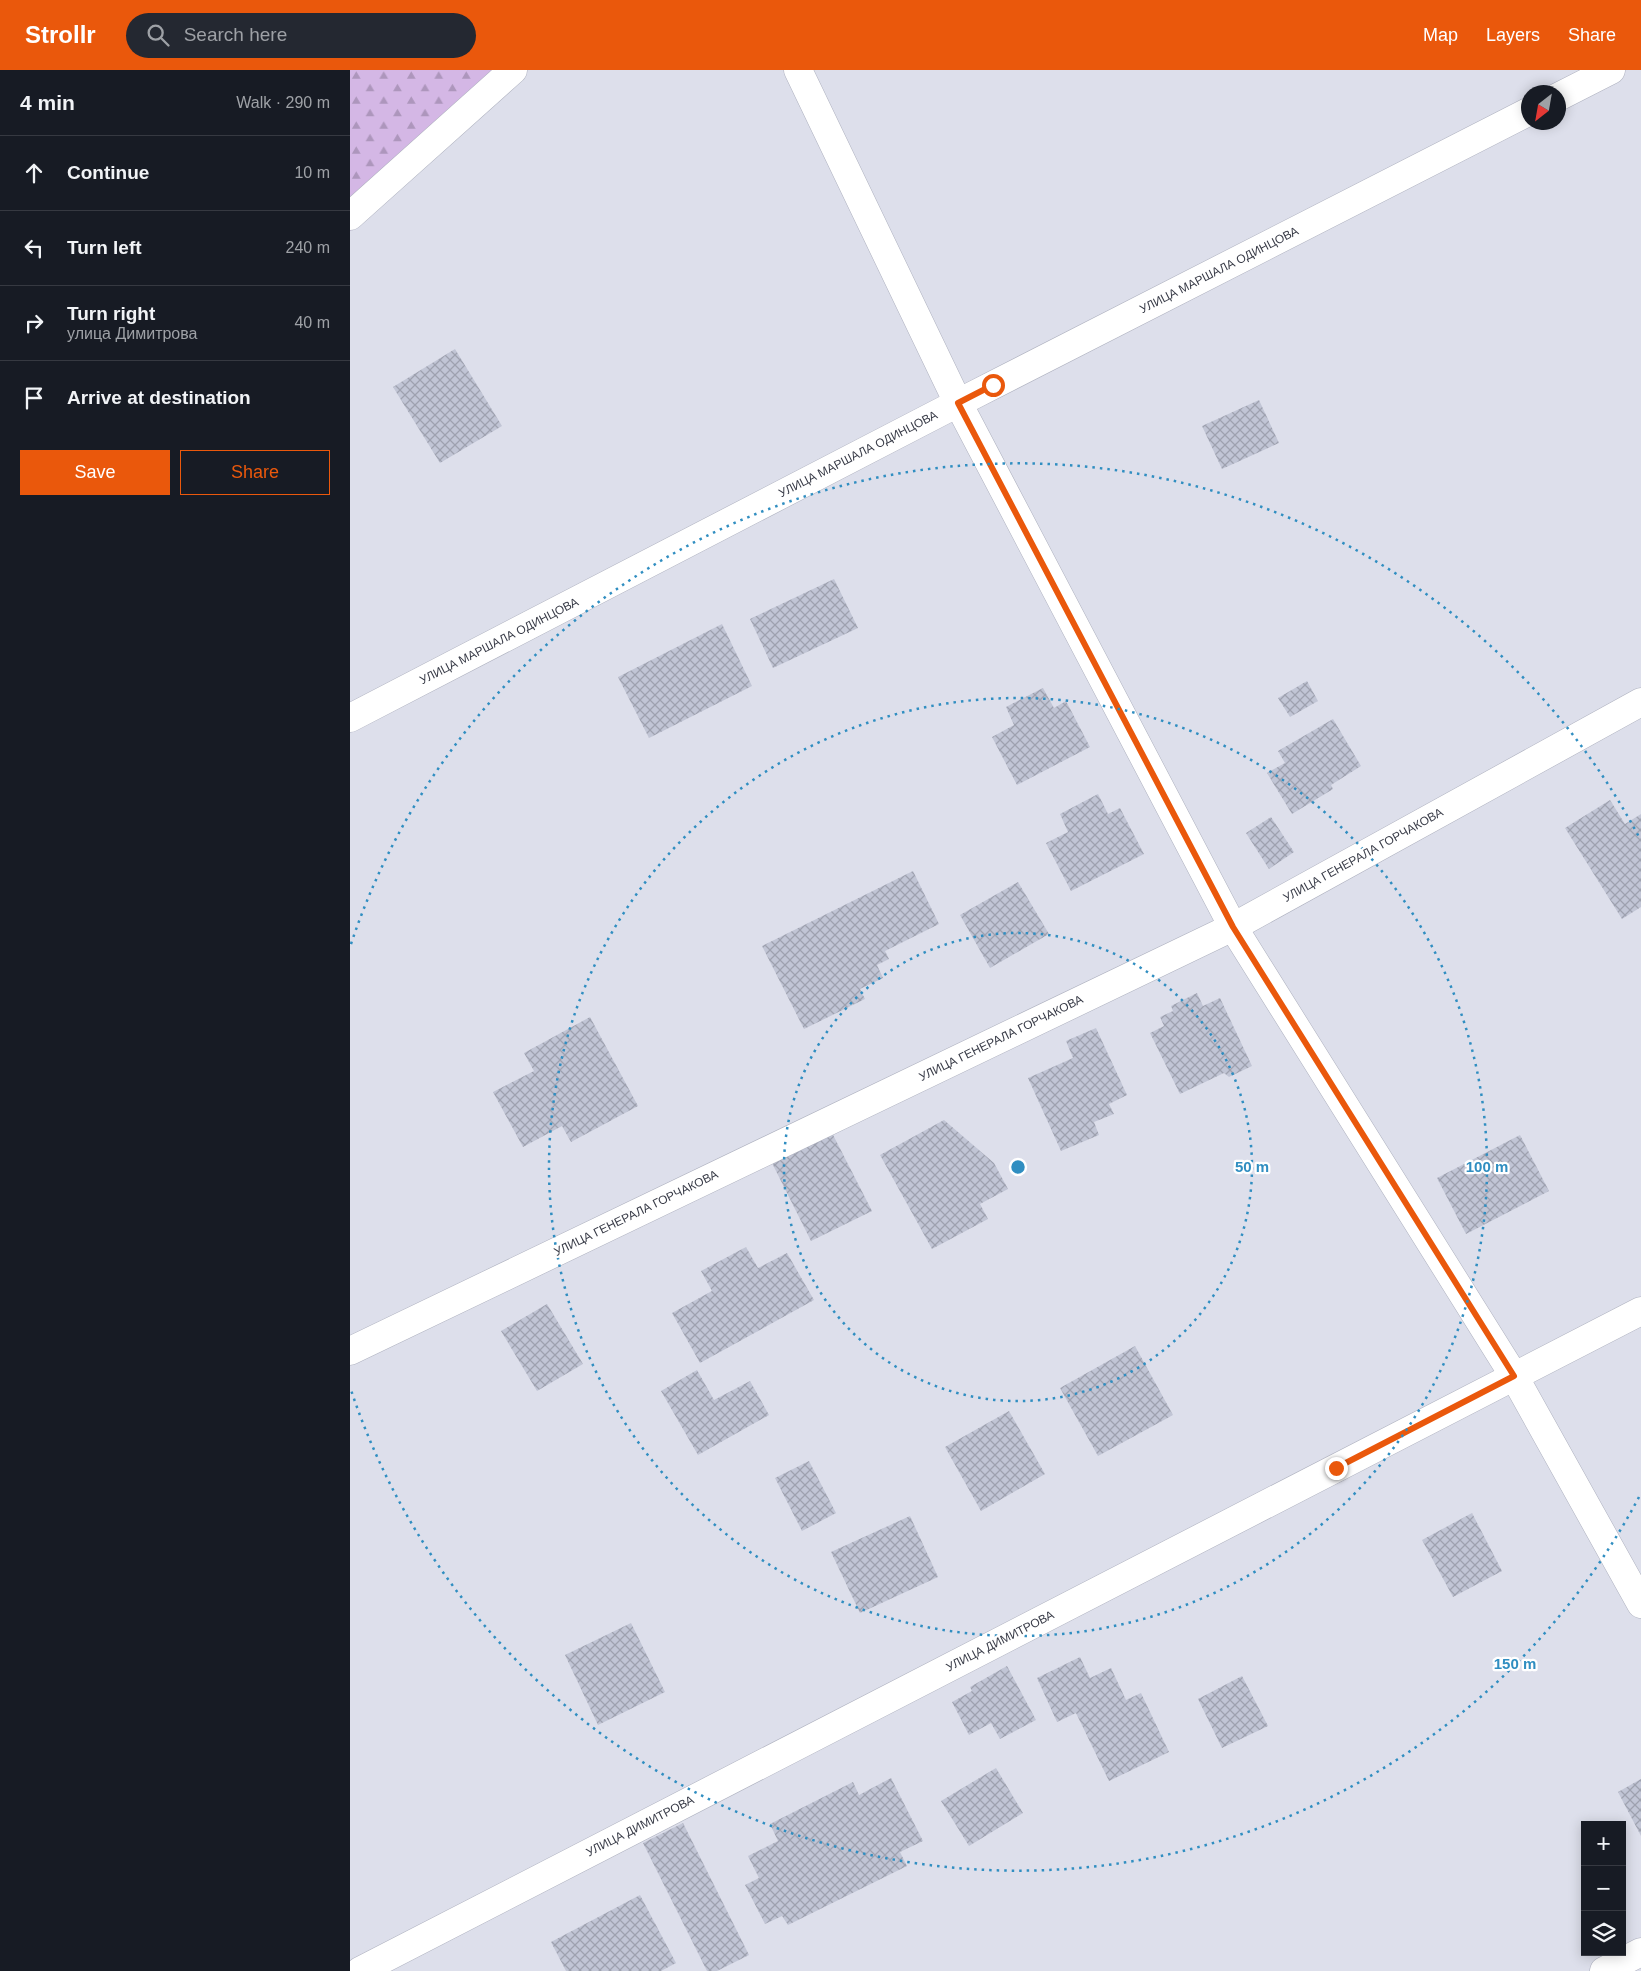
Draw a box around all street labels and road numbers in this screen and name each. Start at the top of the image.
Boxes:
street label: УЛИЦА МАРШАЛА ОДИНЦОВА [1137,224,1301,316]
street label: УЛИЦА МАРШАЛА ОДИНЦОВА [776,408,940,500]
street label: УЛИЦА МАРШАЛА ОДИНЦОВА [417,595,581,687]
street label: УЛИЦА ГЕНЕРАЛА ГОРЧАКОВА [1281,805,1445,905]
street label: УЛИЦА ГЕНЕРАЛА ГОРЧАКОВА [917,992,1085,1084]
street label: УЛИЦА ГЕНЕРАЛА ГОРЧАКОВА [552,1167,720,1259]
street label: УЛИЦА ДИМИТРОВА [944,1608,1056,1674]
street label: УЛИЦА ДИМИТРОВА [584,1793,696,1859]

